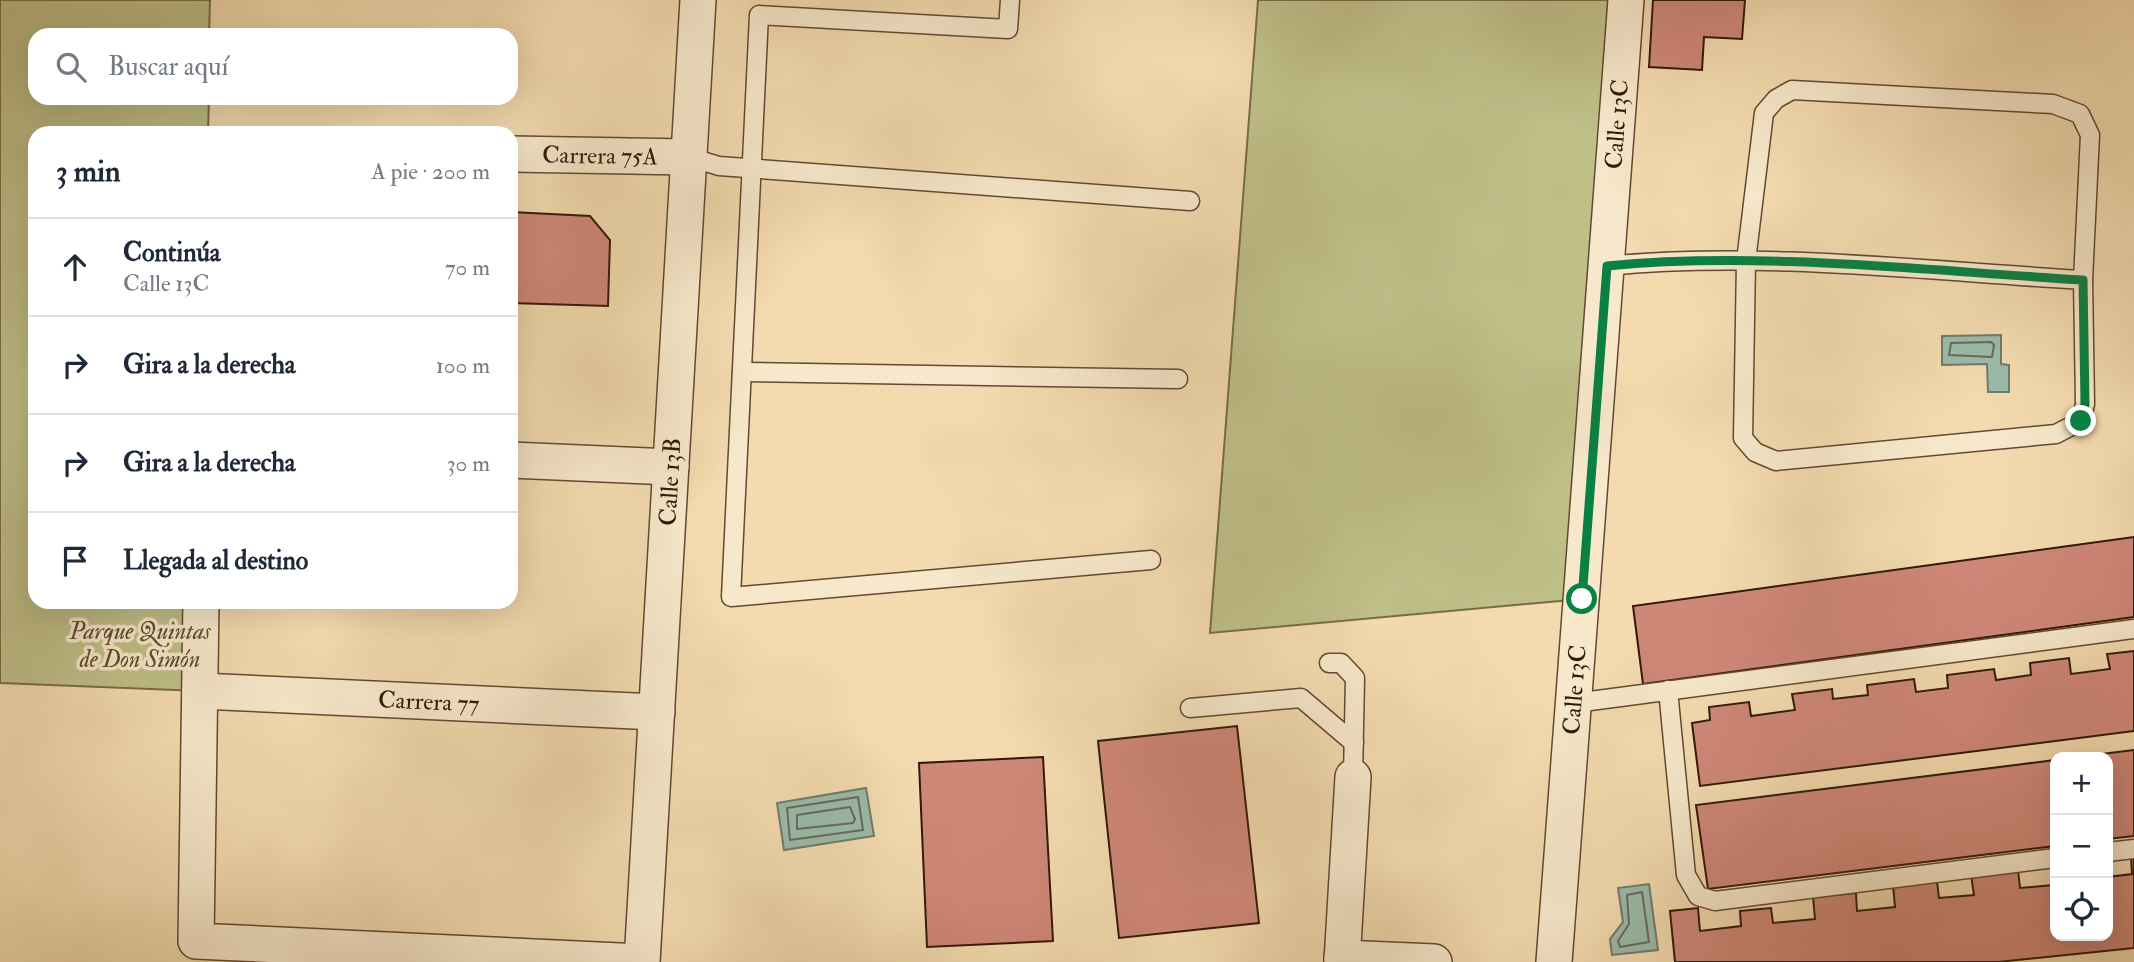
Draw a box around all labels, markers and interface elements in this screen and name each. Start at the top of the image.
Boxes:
search box [28,28,518,105]
icon: search [52,48,90,86]
text: Buscar aquí [108,51,228,83]
street label: Calle 13C [1598,78,1636,170]
street label: Carrera 75A [542,139,658,172]
text: 3 min [56,153,121,190]
text: A pie · 200 m [371,157,490,186]
text: Continúa [123,237,221,269]
icon: ahead [56,248,94,286]
text: 70 m [445,253,490,282]
text: Calle 13C [123,269,209,298]
icon: right [56,346,94,384]
text: Gira a la derecha [123,349,296,381]
text: 100 m [436,351,490,380]
route end [2065,405,2096,436]
street label: Calle 13B [652,437,688,527]
icon: right [56,444,94,482]
text: Gira a la derecha [123,447,296,479]
text: 30 m [447,449,490,478]
icon: arrive [56,542,94,580]
text: Llegada al destino [123,545,308,577]
route start [1566,583,1597,614]
park label: Parque Quintas de Don Simón [68,616,211,675]
street label: Calle 13C [1556,644,1593,736]
street label: Carrera 77 [378,684,480,719]
map controls [2050,752,2113,941]
button: + [2050,752,2113,815]
button: − [2050,815,2113,878]
button: locate [2050,878,2113,941]

